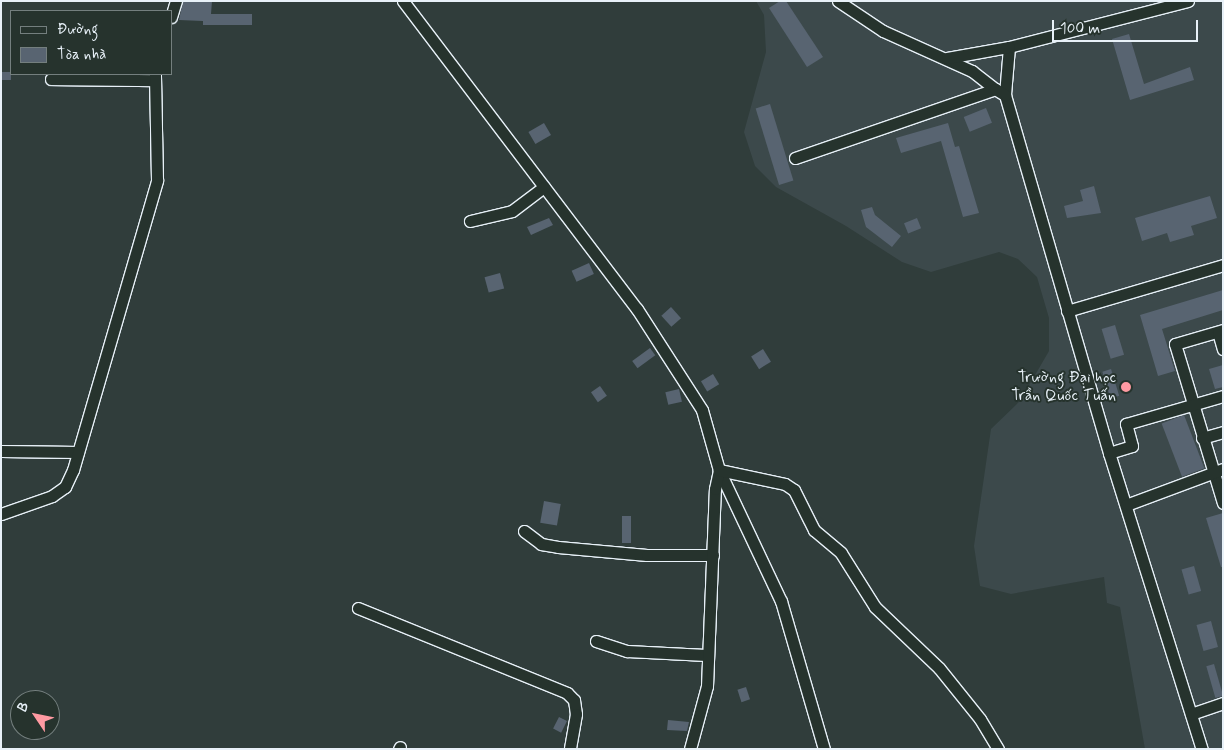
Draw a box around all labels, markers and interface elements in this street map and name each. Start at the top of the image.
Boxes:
legend [10,10,172,75]
scale bar [1054,10,1200,42]
text: 100 m [1060,19,1100,39]
text: Đường [57,20,98,40]
text: Tòa nhà [57,45,106,65]
place label: Trường Đại học Trần Quốc Tuấn [1016,368,1116,406]
marker: Trường Đại học Trần Quốc Tuấn [1120,381,1132,393]
north arrow [10,690,60,740]
text: B [13,698,33,716]

